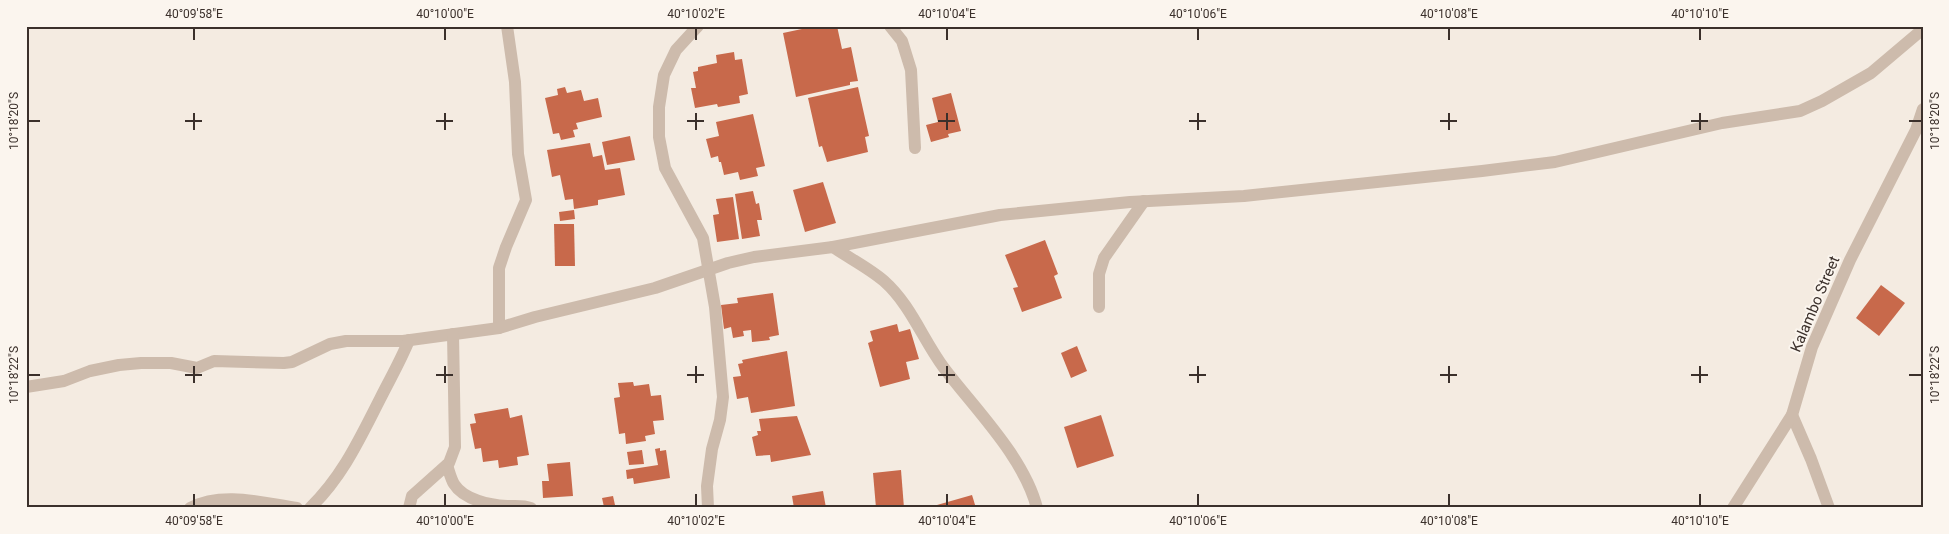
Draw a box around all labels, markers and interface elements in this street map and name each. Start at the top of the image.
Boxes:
text: 40°09'58"E [165,7,223,21]
text: 40°10'00"E [416,7,474,21]
text: 40°10'02"E [667,7,725,21]
text: 40°10'04"E [918,7,976,21]
text: 40°10'06"E [1169,7,1227,21]
text: 40°10'08"E [1420,7,1478,21]
text: 40°10'10"E [1671,7,1729,21]
text: 10°18'20"S [7,92,21,150]
text: 10°18'20"S [1928,92,1942,150]
street label: Kalambo Street [1787,253,1843,355]
text: 10°18'22"S [7,346,21,404]
text: 10°18'22"S [1928,346,1942,404]
text: 40°09'58"E [165,514,223,528]
text: 40°10'00"E [416,514,474,528]
text: 40°10'02"E [667,514,725,528]
text: 40°10'04"E [918,514,976,528]
text: 40°10'06"E [1169,514,1227,528]
text: 40°10'08"E [1420,514,1478,528]
text: 40°10'10"E [1671,514,1729,528]

